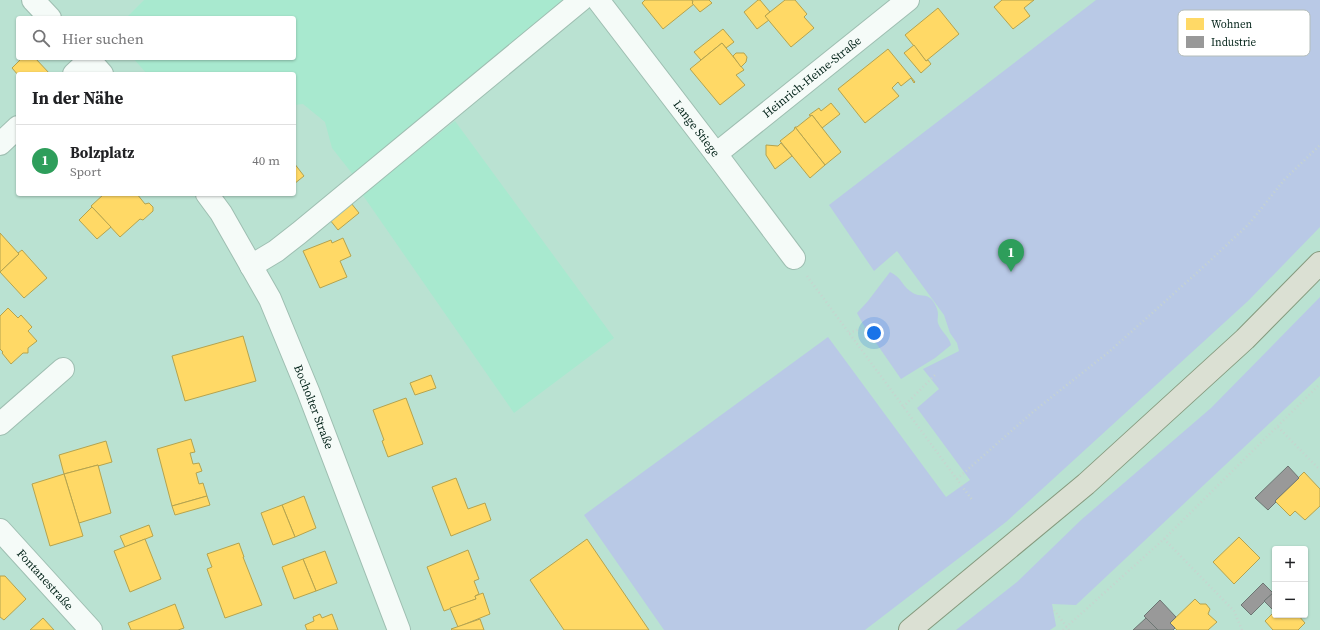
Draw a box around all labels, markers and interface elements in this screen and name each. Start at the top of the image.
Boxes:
legend [1178,10,1310,56]
search box [16,16,296,60]
text: Wohnen [1211,17,1253,32]
icon: search [30,27,52,49]
text: Hier suchen [62,28,144,49]
street label: Heinrich-Heine-Straße [759,33,865,121]
text: Industrie [1211,35,1257,50]
text: In der Nähe [32,86,123,110]
street label: Lange Stiege [670,97,723,160]
text: Bolzplatz [70,142,134,163]
text: 1 [41,152,49,169]
text: 40 m [252,152,280,169]
text: Sport [70,163,101,180]
pin: 1 [998,239,1024,272]
your location [864,323,884,343]
street label: Bocholter Straße [290,362,337,451]
street label: Fontanestraße [13,546,77,613]
map controls [1272,546,1308,618]
button: + [1272,546,1308,582]
button: − [1272,582,1308,618]

